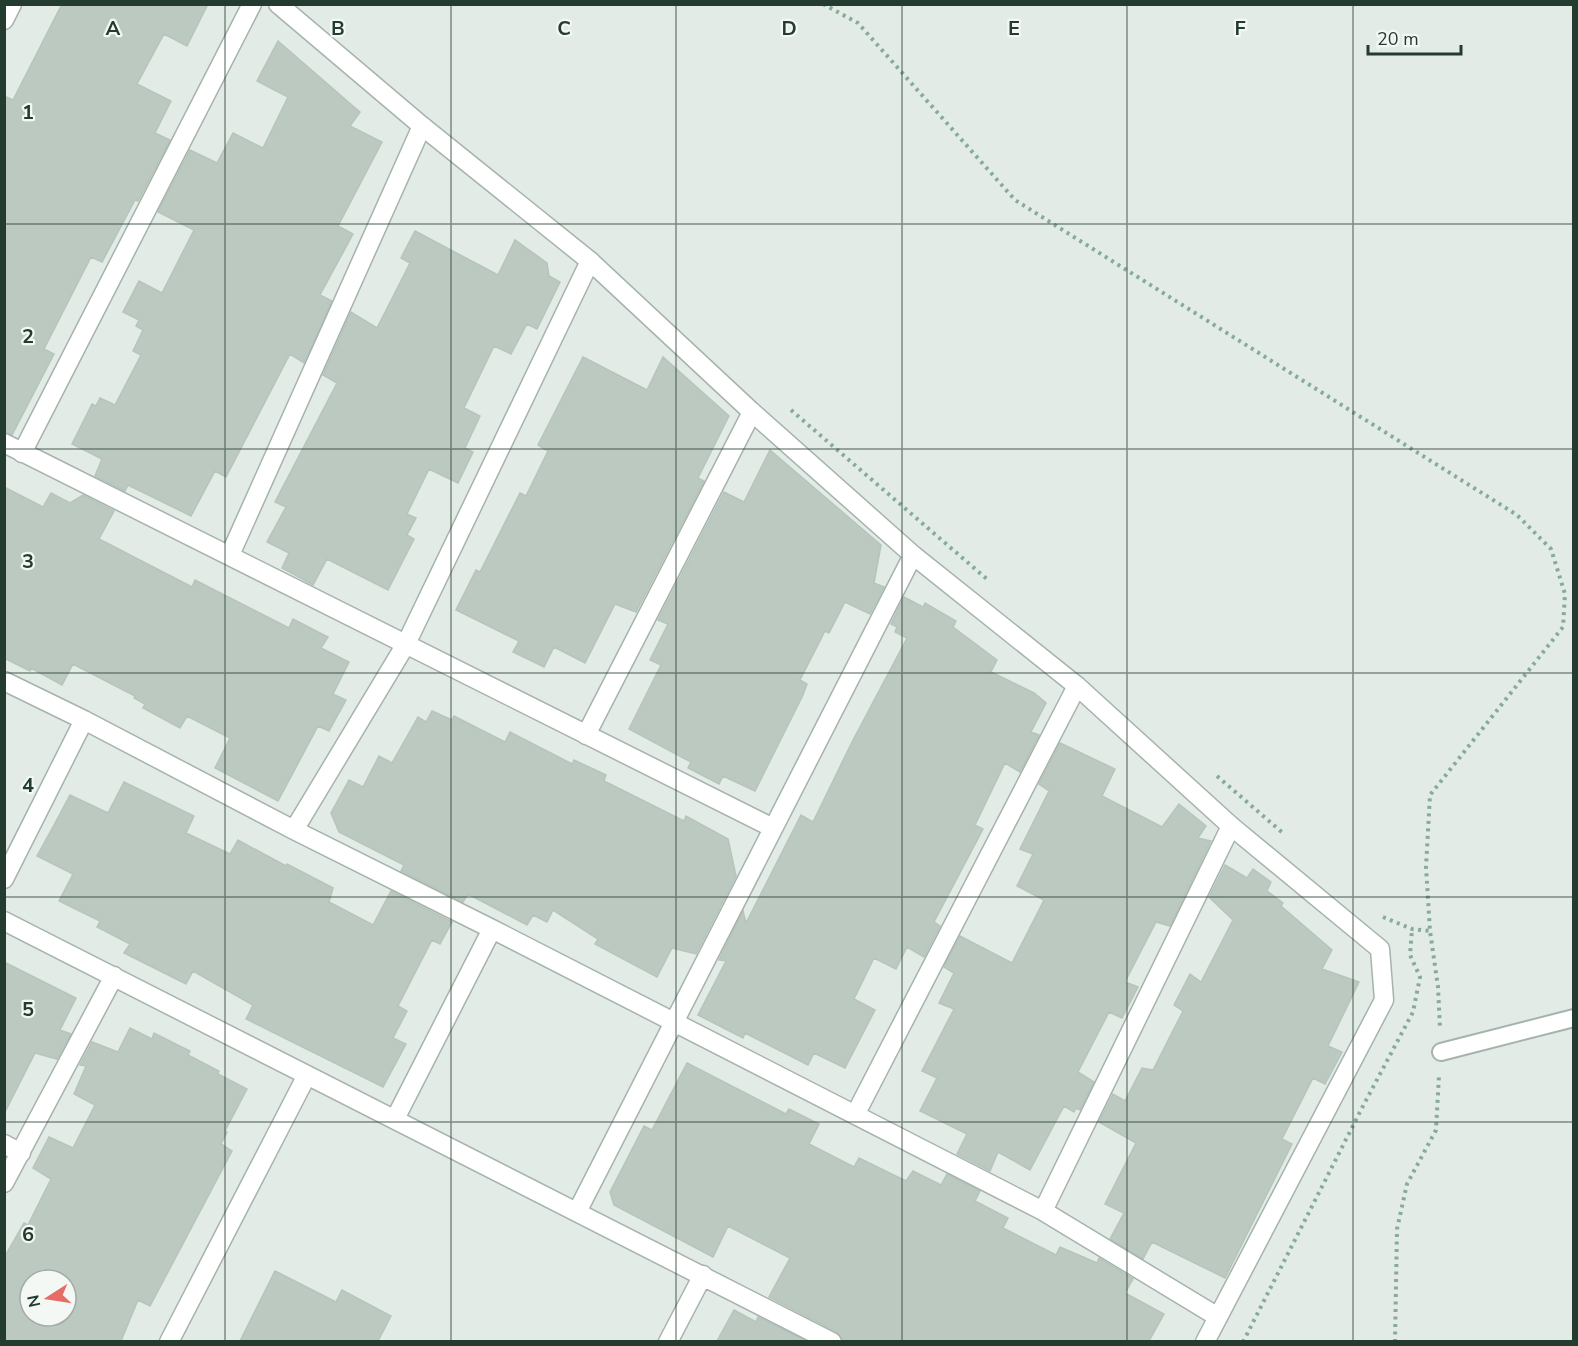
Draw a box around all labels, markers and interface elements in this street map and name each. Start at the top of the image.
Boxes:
text: A [106,15,121,42]
text: B [331,15,345,42]
text: C [557,15,571,42]
text: D [781,15,797,42]
text: E [1008,15,1020,42]
text: F [1234,15,1246,42]
scale bar [1368,18,1461,56]
text: 20 m [1377,27,1419,51]
text: 1 [22,99,34,126]
text: 2 [22,323,34,350]
text: 3 [22,548,34,575]
text: 4 [22,772,34,799]
text: 5 [22,996,34,1023]
text: 6 [22,1221,34,1248]
north arrow [18,1268,78,1328]
text: N [22,1293,46,1309]

